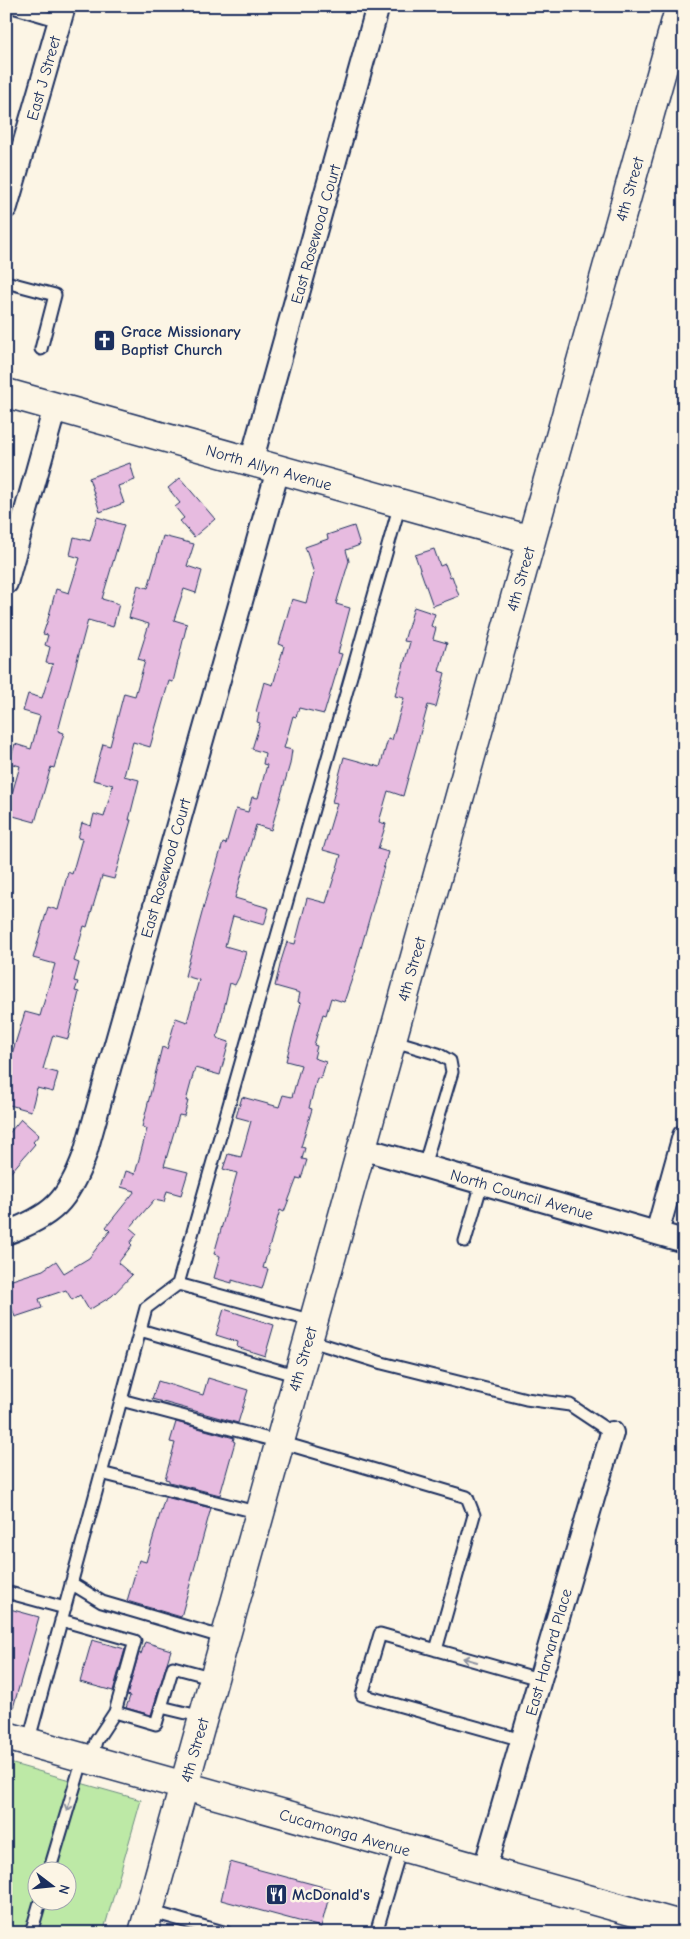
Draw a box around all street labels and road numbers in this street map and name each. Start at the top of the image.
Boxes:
street label: East J Street [23,33,65,123]
street label: 4th Street [612,155,648,224]
street label: East Rosewood Court [287,162,345,306]
street label: North Allyn Avenue [204,441,334,495]
street label: 4th Street [503,545,539,614]
street label: East Rosewood Court [137,796,195,940]
street label: 4th Street [394,935,430,1004]
street label: North Council Avenue [448,1166,595,1224]
street label: 4th Street [285,1325,321,1394]
street label: East Harvard Place [522,1587,576,1718]
street label: 4th Street [177,1716,213,1785]
street label: Cucamonga Avenue [277,1806,412,1860]

